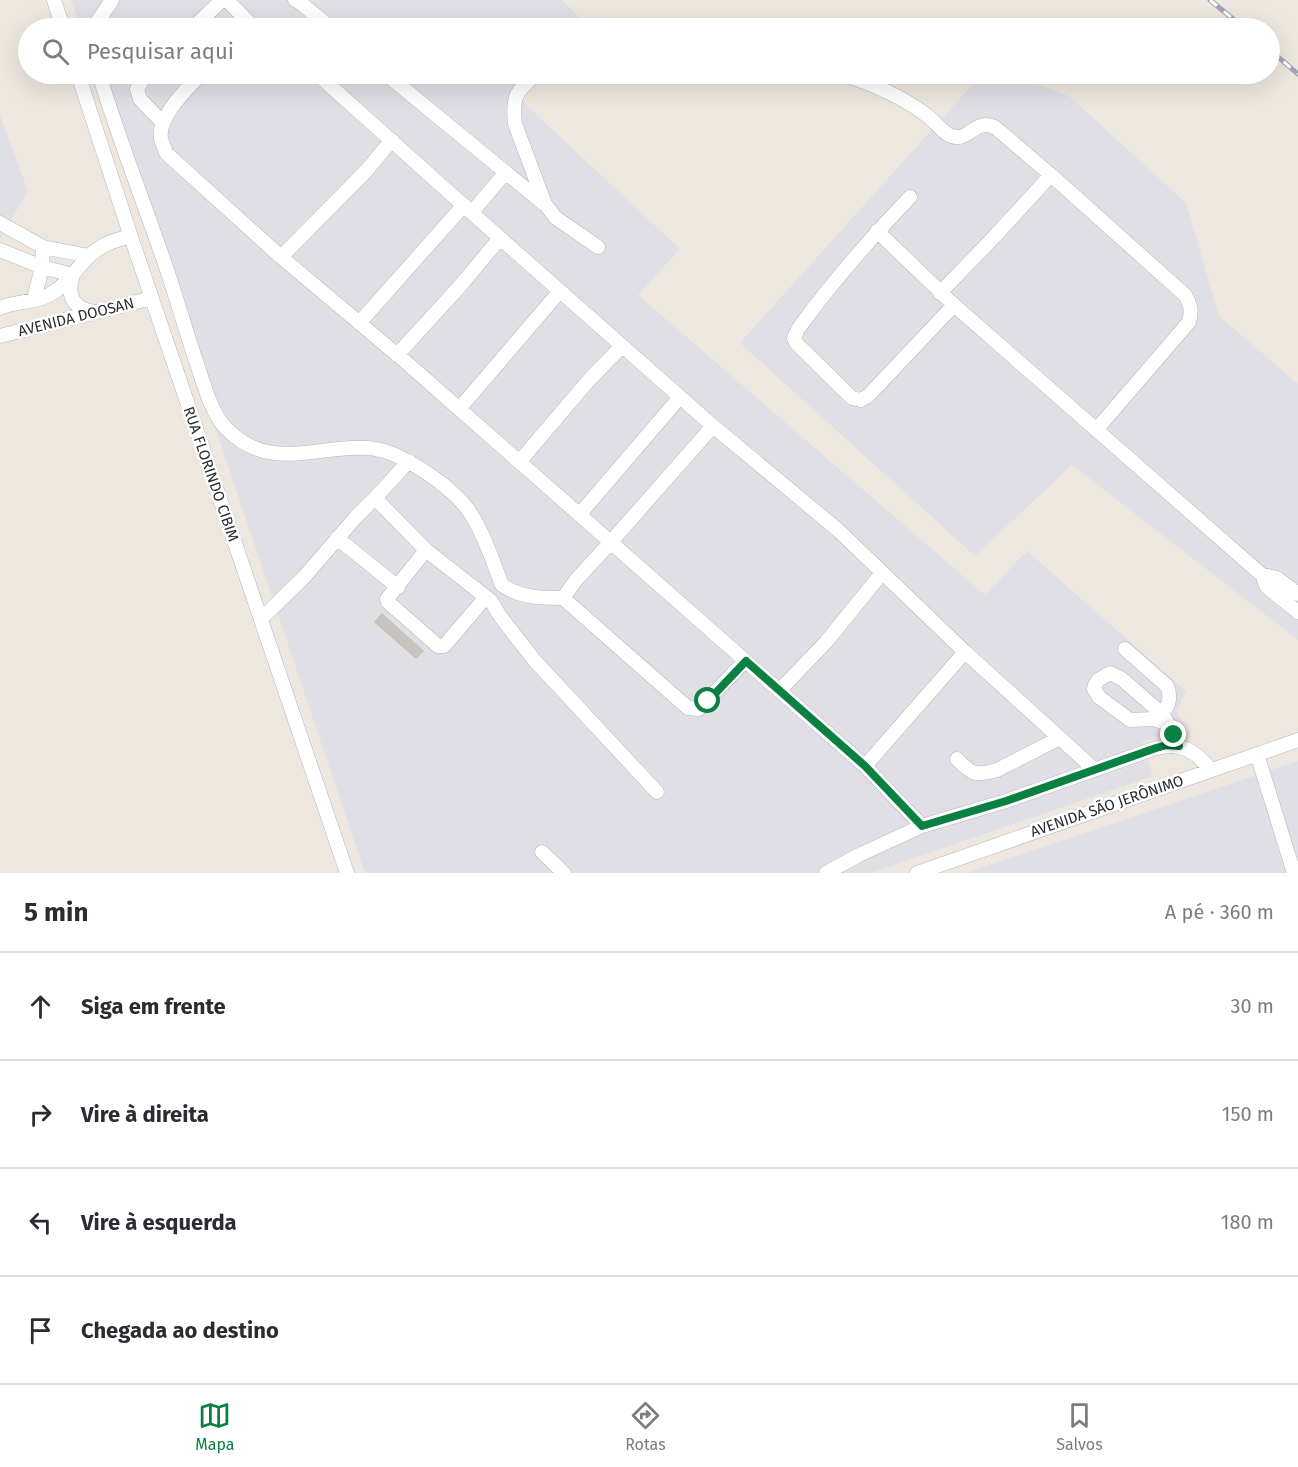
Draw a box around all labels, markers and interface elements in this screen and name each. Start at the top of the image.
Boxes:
search box [18,18,1280,84]
icon: search [39,35,72,68]
text: Pesquisar aqui [87,38,234,65]
street label: AVENIDA DOOSAN [16,294,136,340]
street label: RUA FLORINDO CIBIM [179,404,243,544]
route start [694,687,720,713]
route end [1160,721,1186,747]
street label: AVENIDA SÃO JERÔNIMO [1028,771,1186,841]
text: 5 min [24,897,88,928]
text: A pé · 360 m [1165,900,1274,924]
icon: ahead [24,990,57,1023]
text: Siga em frente [81,993,226,1020]
text: 30 m [1230,994,1274,1018]
icon: right [24,1098,57,1131]
text: Vire à direita [81,1101,209,1128]
text: 150 m [1222,1102,1274,1126]
icon: left [24,1206,57,1239]
text: Vire à esquerda [81,1209,237,1236]
text: 180 m [1221,1210,1274,1234]
icon: arrive [24,1314,57,1347]
text: Chegada ao destino [81,1317,279,1344]
tab: Mapa [195,1399,235,1454]
tab: Rotas [625,1399,666,1454]
tab: Salvos [1056,1399,1103,1454]

